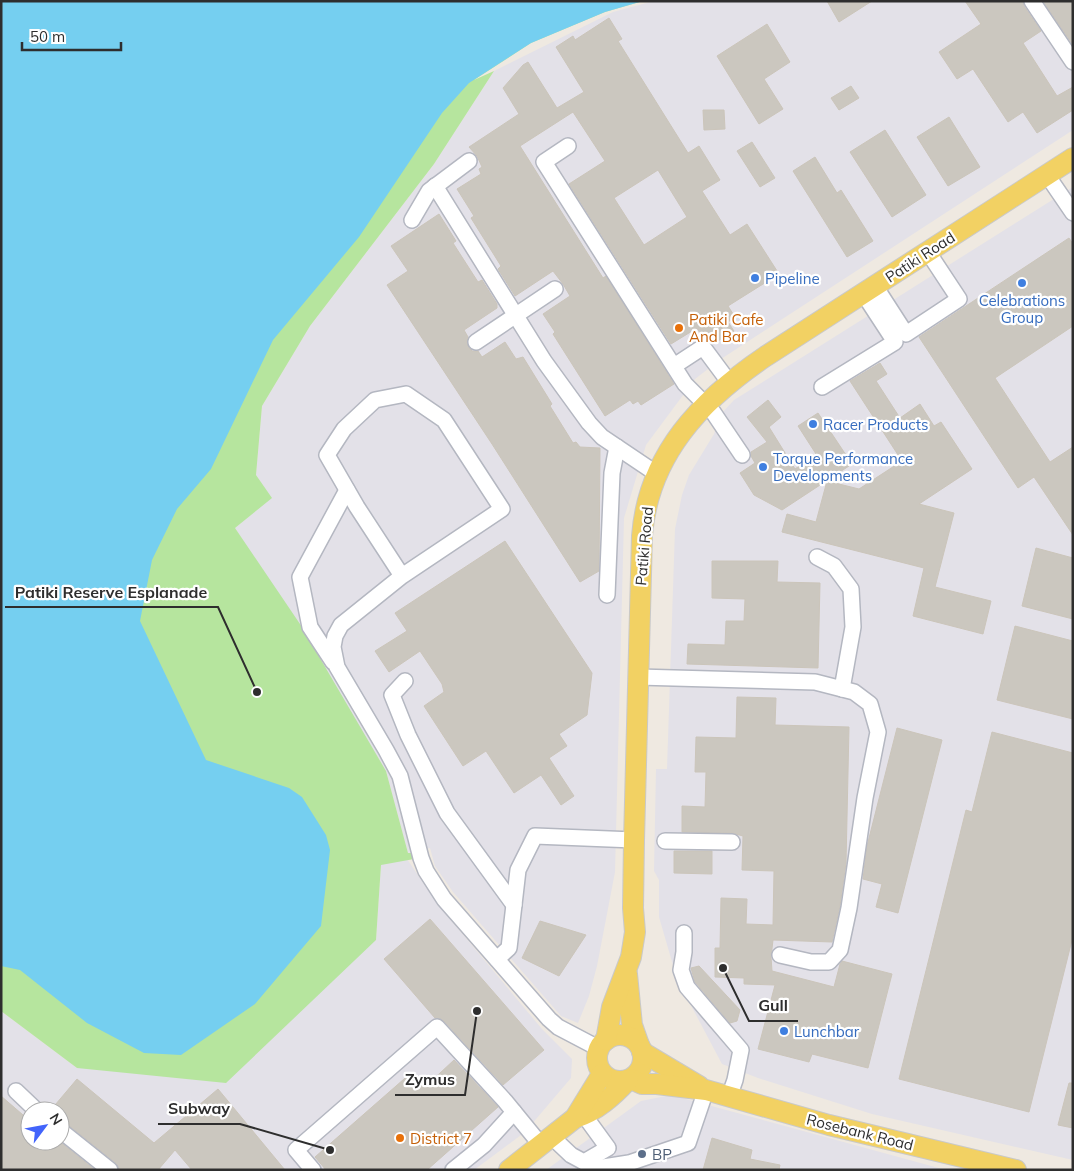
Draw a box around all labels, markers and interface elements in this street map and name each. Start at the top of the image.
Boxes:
scale bar [22,20,121,52]
text: 50 m [30,27,65,46]
street label: Patiki Road [882,227,958,287]
place label: Pipeline [765,269,820,288]
marker: Pipeline [749,272,761,284]
marker: Celebrations Group [1016,277,1028,289]
place label: Celebrations Group [979,291,1065,327]
place label: Patiki Cafe And Bar [689,310,763,346]
marker: Patiki Cafe And Bar [673,322,685,334]
place label: Racer Products [823,415,928,434]
marker: Racer Products [807,418,819,430]
place label: Torque Performance Developments [773,449,913,485]
marker: Torque Performance Developments [757,461,769,473]
street label: Patiki Road [631,506,657,586]
callout: Patiki Reserve Esplanade [5,576,218,607]
text: Patiki Reserve Esplanade [15,582,208,602]
callout: Gull [749,990,798,1021]
text: Gull [758,995,788,1015]
place label: Lunchbar [794,1022,860,1041]
marker: Lunchbar [778,1025,790,1037]
callout: Zymus [395,1064,465,1095]
text: Zymus [405,1069,455,1089]
callout: Subway [158,1093,240,1124]
text: Subway [168,1098,230,1118]
north arrow [20,1101,70,1151]
text: N [46,1110,66,1128]
street label: Rosebank Road [805,1110,915,1154]
place label: District 7 [410,1129,472,1148]
marker: District 7 [394,1132,406,1144]
place label: BP [652,1145,672,1164]
marker: BP [636,1148,648,1160]

